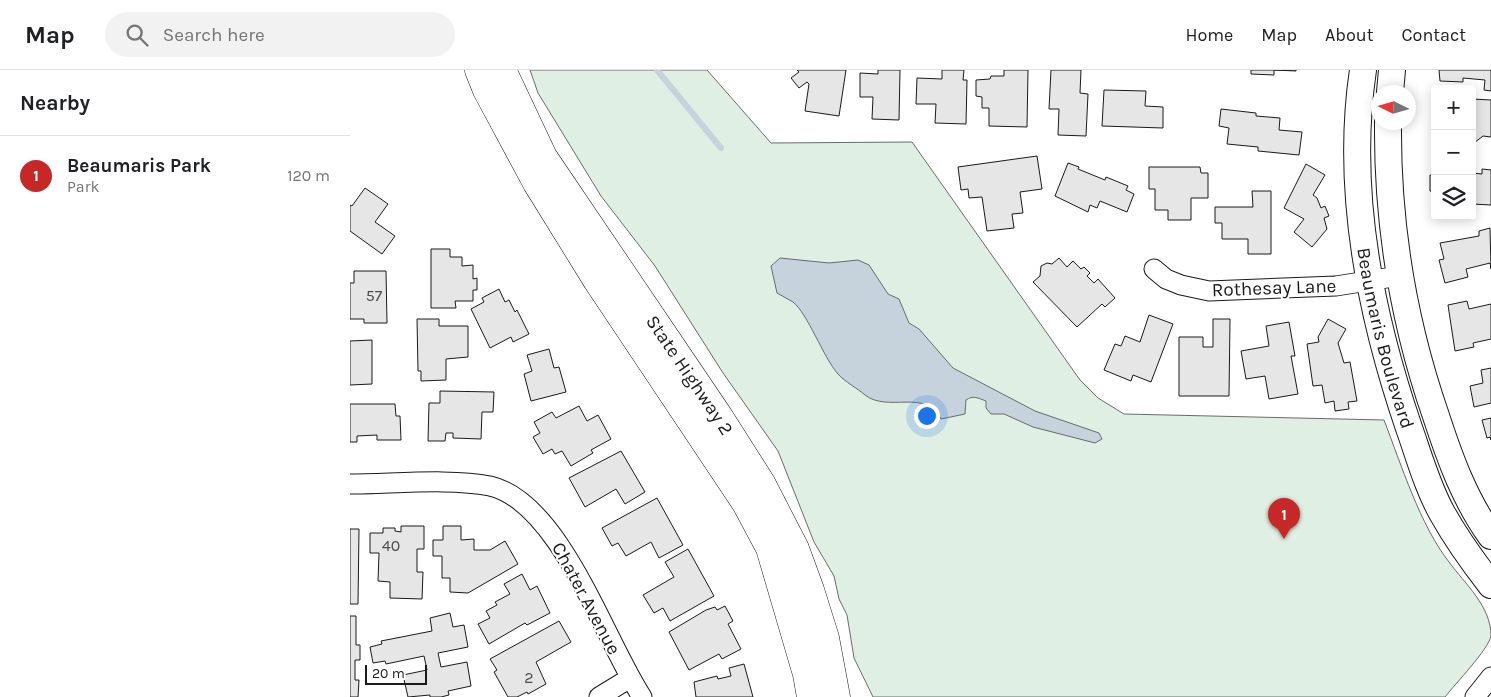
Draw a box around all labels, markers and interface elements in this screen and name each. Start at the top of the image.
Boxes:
search box [105,12,455,57]
text: Map [25,21,75,49]
icon: search [123,21,151,49]
text: Search here [163,24,265,46]
text: Home [1185,24,1233,46]
text: Map [1261,24,1297,46]
text: About [1325,24,1374,46]
text: Contact [1402,24,1466,46]
north arrow [1371,85,1416,130]
map controls [1431,85,1476,220]
button: + [1431,85,1476,130]
text: Nearby [20,91,90,115]
button: − [1431,130,1476,175]
text: Beaumaris Park [67,155,211,177]
text: 1 [33,166,39,185]
text: 120 m [287,166,330,185]
button: layers [1431,175,1476,220]
text: Park [67,177,99,196]
street label: Beaumaris Boulevard [1352,246,1418,431]
street label: Rothesay Lane [1211,275,1337,301]
house number: 57 [366,286,383,305]
street label: State Highway 2 [641,311,737,439]
your location [914,403,940,429]
pin: 1 [1268,498,1300,539]
house number: 40 [382,536,400,555]
street label: Chater Avenue [547,538,625,659]
scale bar [365,662,428,685]
text: 20 m [372,665,405,682]
house number: 2 [524,668,534,687]

